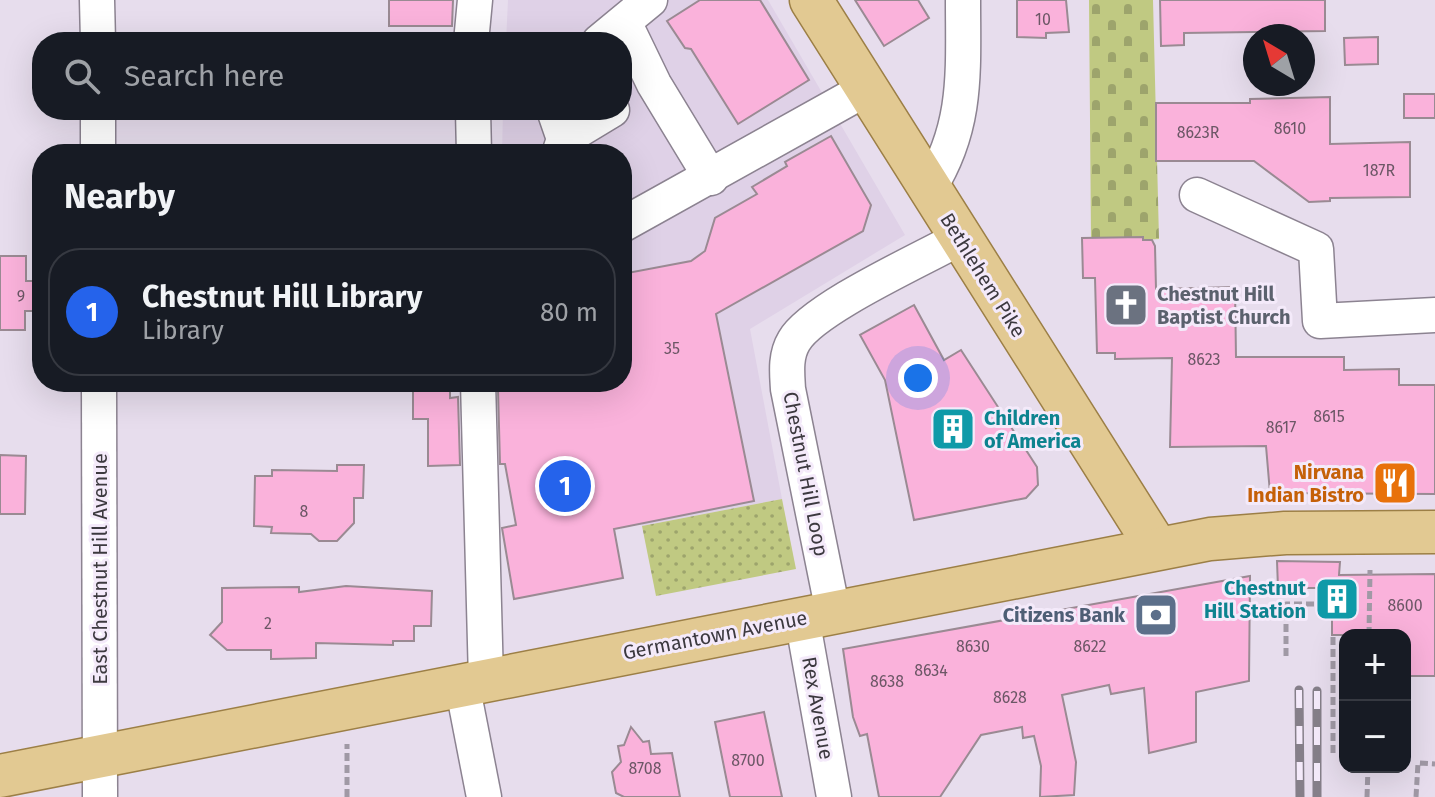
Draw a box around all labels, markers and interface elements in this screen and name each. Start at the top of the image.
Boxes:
house number: 10 [1035,10,1051,29]
north arrow [1243,24,1315,96]
search box [32,32,632,120]
icon: search [60,54,104,98]
text: Search here [124,58,284,94]
house number: 8610 [1274,119,1306,138]
house number: 8623R [1177,123,1220,142]
house number: 187R [1363,161,1395,180]
text: Nearby [64,176,175,217]
street label: Bethlehem Pike [935,208,1031,342]
text: Chestnut Hill Library [142,279,422,315]
church icon: Chestnut Hill Baptist Church [1102,281,1150,329]
place label: Chestnut Hill Baptist Church [1157,282,1291,329]
house number: 9 [17,287,25,306]
text: 1 [86,297,98,328]
text: 80 m [540,297,598,328]
text: Library [142,315,224,346]
house number: 35 [664,339,680,358]
house number: 8623 [1188,350,1220,369]
your location [898,358,938,398]
street label: Chestnut Hill Loop [778,390,834,558]
building icon: Children of America [929,405,977,453]
place label: Children of America [984,406,1081,453]
house number: 8615 [1313,407,1345,426]
house number: 8617 [1266,418,1296,437]
street label: East Chestnut Hill Avenue [88,453,112,685]
pin: 1 [539,456,591,516]
restaurant icon: Nirvana Indian Bistro [1371,459,1419,507]
place label: Nirvana Indian Bistro [1247,460,1364,507]
house number: 8 [300,502,309,521]
building icon: Chestnut Hill Station [1313,575,1361,623]
place label: Chestnut Hill Station [1204,576,1306,623]
bank icon: Citizens Bank [1132,591,1180,639]
house number: 8600 [1387,596,1423,615]
place label: Citizens Bank [1003,603,1126,627]
street label: Germantown Avenue [621,605,809,665]
house number: 2 [264,614,272,633]
map controls [1339,629,1411,773]
button: + [1339,629,1411,701]
house number: 8630 [956,637,990,656]
house number: 8622 [1074,637,1107,656]
street label: Rex Avenue [797,655,839,761]
house number: 8634 [914,661,948,680]
house number: 8638 [870,672,904,691]
house number: 8628 [993,688,1027,707]
button: − [1339,701,1411,773]
house number: 8700 [731,751,765,770]
house number: 8708 [628,759,662,778]

